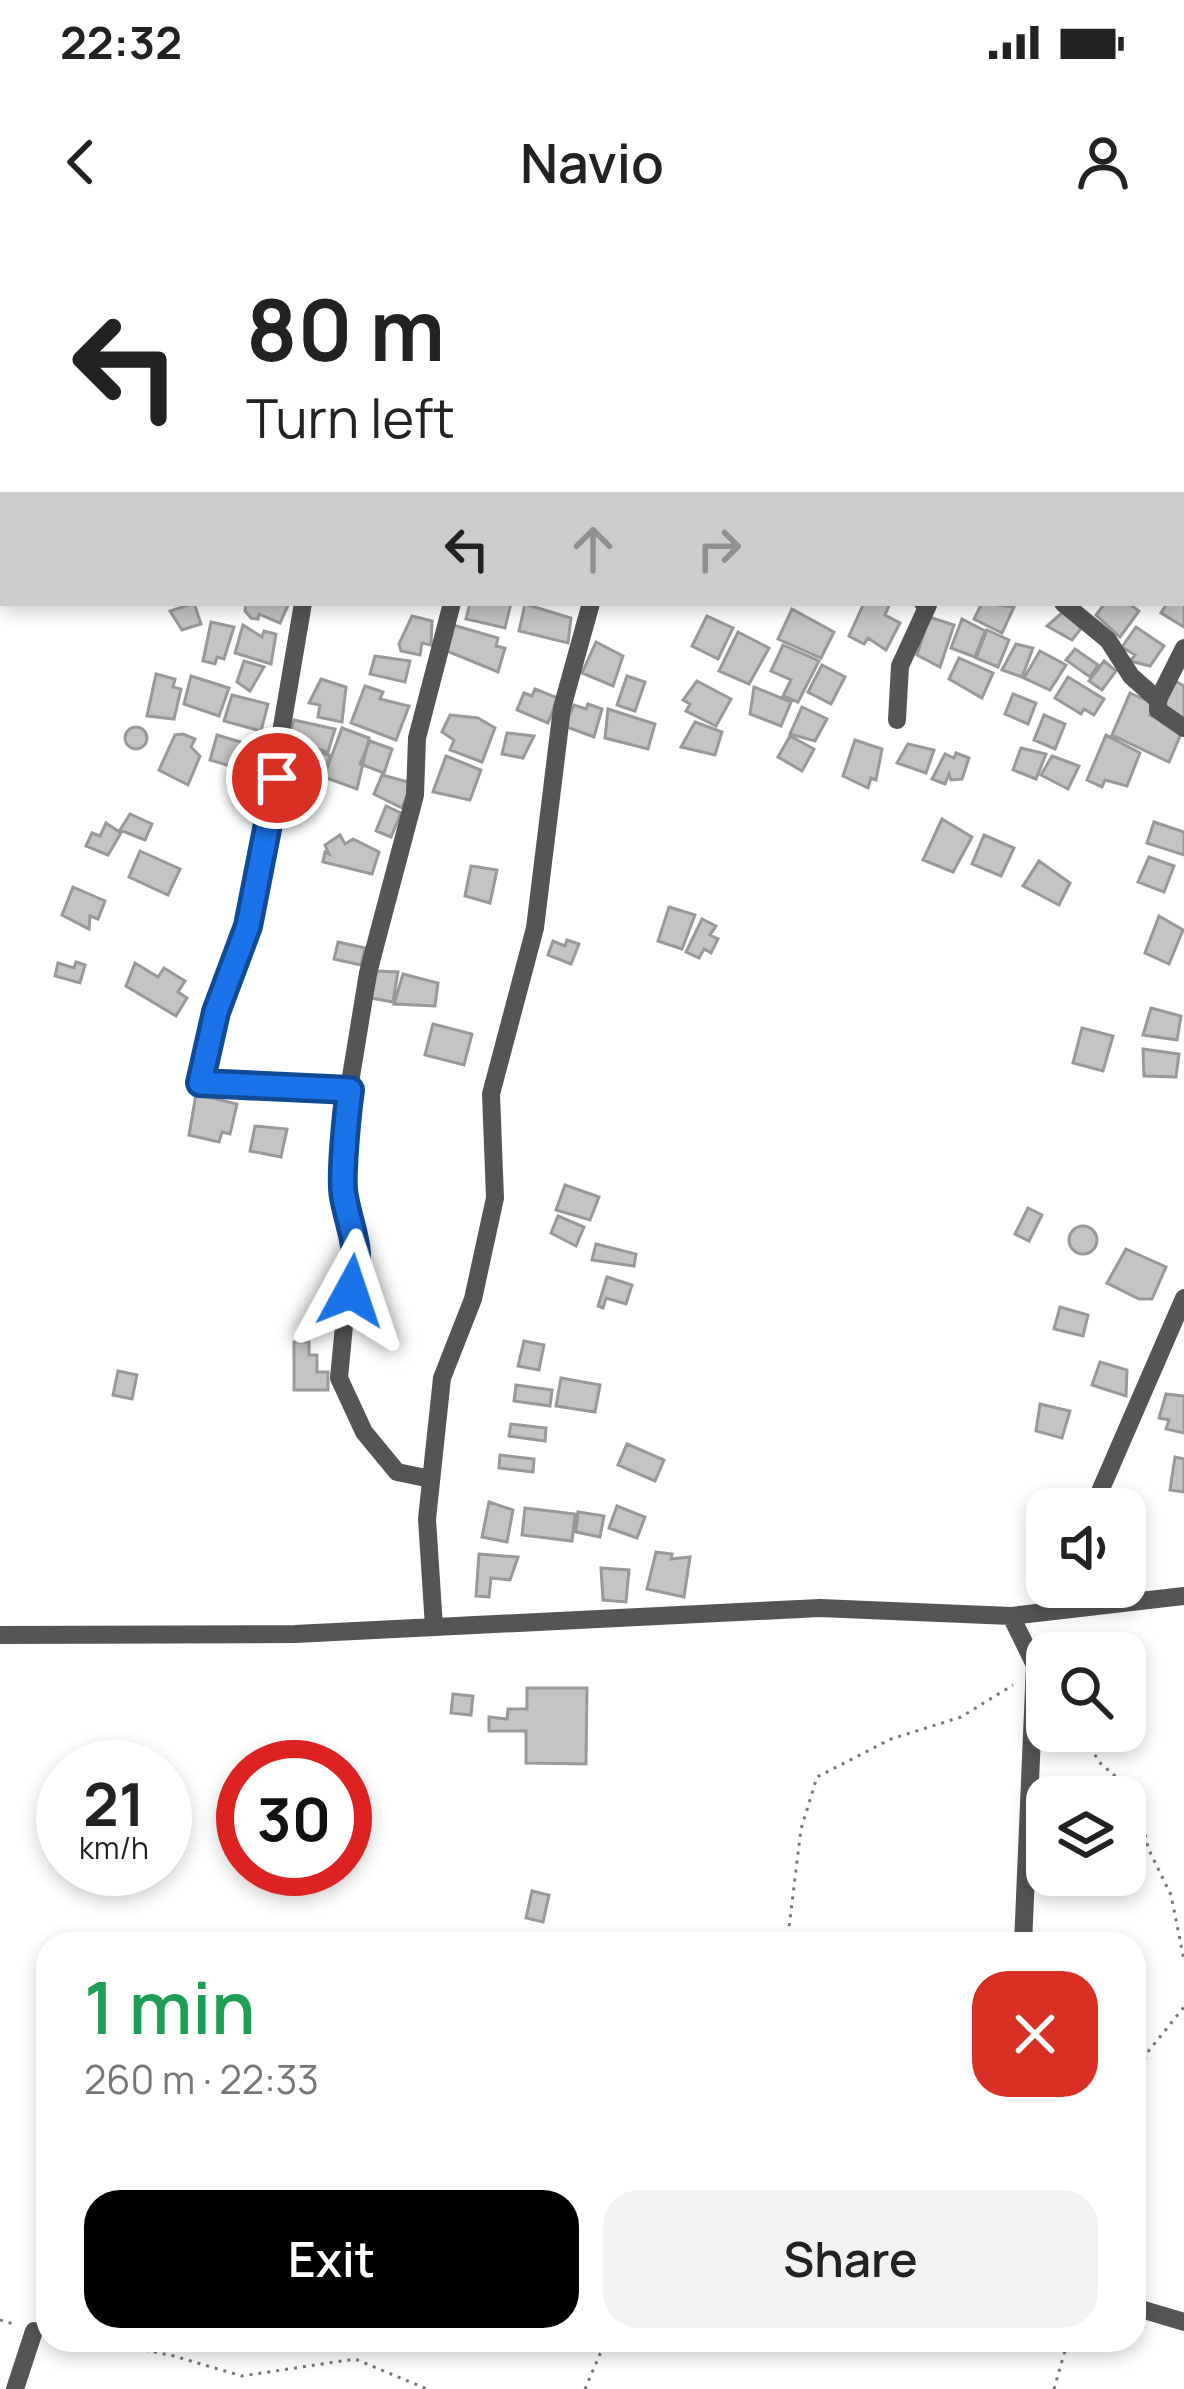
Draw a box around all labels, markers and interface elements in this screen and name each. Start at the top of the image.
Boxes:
text: 22:32 [60,11,182,73]
text: Navio [520,125,664,199]
icon: back [48,129,114,195]
icon: person [1070,129,1136,195]
text: 80 m [246,271,445,386]
icon: left [48,288,204,444]
text: Turn left [246,380,455,454]
icon: left [434,516,500,582]
icon: ahead [560,516,626,582]
icon: right [686,516,752,582]
pin [226,727,328,829]
icon: arrive [244,745,310,811]
position arrow [288,1228,414,1354]
map controls [1026,1488,1146,1896]
button: sound [1026,1488,1146,1608]
button: search [1026,1632,1146,1752]
speed limit sign: 30 [216,1740,372,1896]
text: 21 [83,1762,145,1844]
button: layers [1026,1776,1146,1896]
text: km/h [79,1827,149,1868]
text: 1 min [84,1957,256,2056]
button: close [972,1971,1098,2097]
text: 260 m · 22:33 [84,2052,319,2106]
button: Exit [84,2190,579,2328]
button: Share [603,2190,1098,2328]

